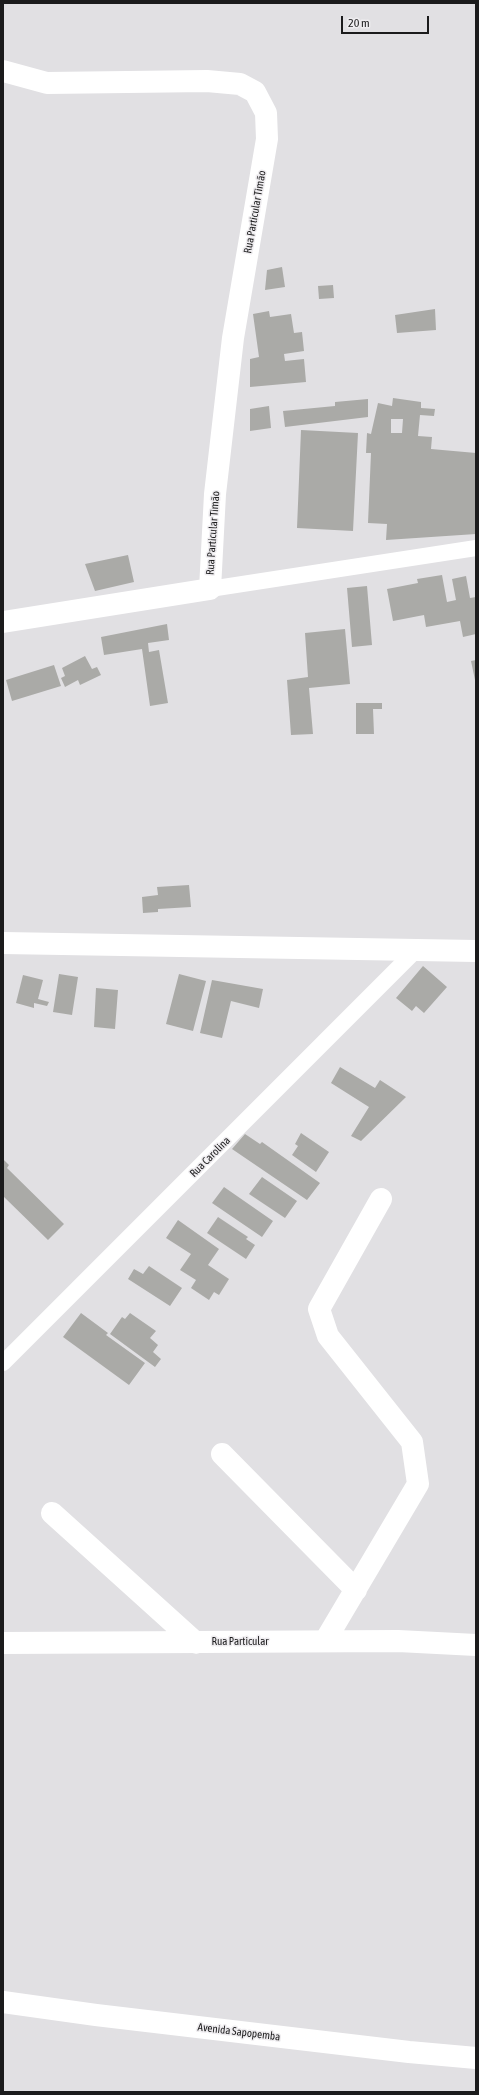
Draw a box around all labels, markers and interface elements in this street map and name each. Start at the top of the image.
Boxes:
scale bar [343,8,431,34]
text: 20 m [348,16,370,30]
street label: Rua Particular Timão [241,169,269,255]
street label: Rua Particular Timão [203,491,223,575]
street label: Rua Carolina [187,1134,233,1180]
street label: Rua Particular [211,1635,269,1649]
street label: Avenida Sapopemba [197,2020,281,2044]

